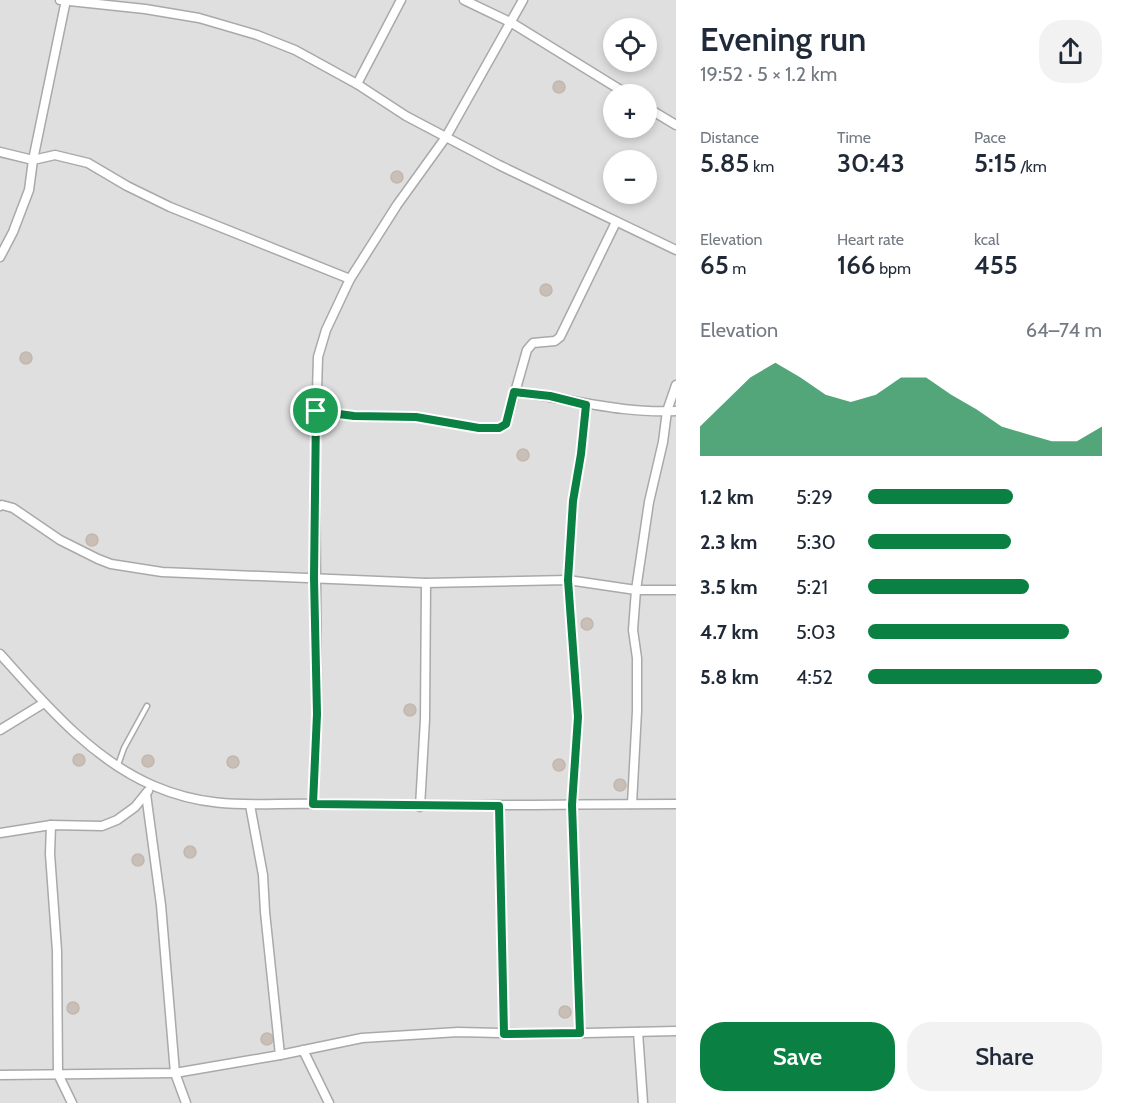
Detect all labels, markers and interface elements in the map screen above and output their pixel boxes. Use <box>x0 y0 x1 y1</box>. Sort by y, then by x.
map controls <box>603 18 657 204</box>
button: locate <box>603 18 657 72</box>
text: Evening run <box>700 19 866 59</box>
button: share <box>1039 20 1102 83</box>
text: 19:52 · 5 × 1.2 km <box>700 62 837 86</box>
button: + <box>603 84 657 138</box>
text: Distance <box>700 128 759 147</box>
text: Time <box>837 128 871 147</box>
text: Pace <box>974 128 1006 147</box>
text: 5.85 <box>700 147 749 179</box>
text: 30:43 <box>837 147 905 179</box>
text: 5:15 <box>974 147 1017 179</box>
button: − <box>603 150 657 204</box>
text: km <box>749 157 774 176</box>
text: /km <box>1017 157 1047 176</box>
text: Elevation <box>700 230 763 249</box>
text: Heart rate <box>837 230 904 249</box>
text: kcal <box>974 230 1000 249</box>
text: 65 <box>700 249 729 281</box>
text: 166 <box>837 249 876 281</box>
text: 455 <box>974 249 1018 281</box>
text: m <box>729 259 746 278</box>
text: bpm <box>876 259 911 278</box>
text: Elevation <box>700 318 778 342</box>
text: 64–74 m <box>1026 318 1102 342</box>
pin <box>290 385 341 436</box>
icon: arrive <box>299 394 332 427</box>
text: 1.2 km <box>700 485 754 509</box>
text: 5:29 <box>796 485 833 509</box>
text: 2.3 km <box>700 530 757 554</box>
text: 5:30 <box>796 530 836 554</box>
text: 3.5 km <box>700 575 758 599</box>
text: 5:21 <box>796 575 828 599</box>
text: 4.7 km <box>700 620 759 644</box>
text: 5:03 <box>796 620 836 644</box>
text: 5.8 km <box>700 665 759 689</box>
text: 4:52 <box>796 665 833 689</box>
button: Save <box>700 1022 895 1091</box>
button: Share <box>907 1022 1102 1091</box>

